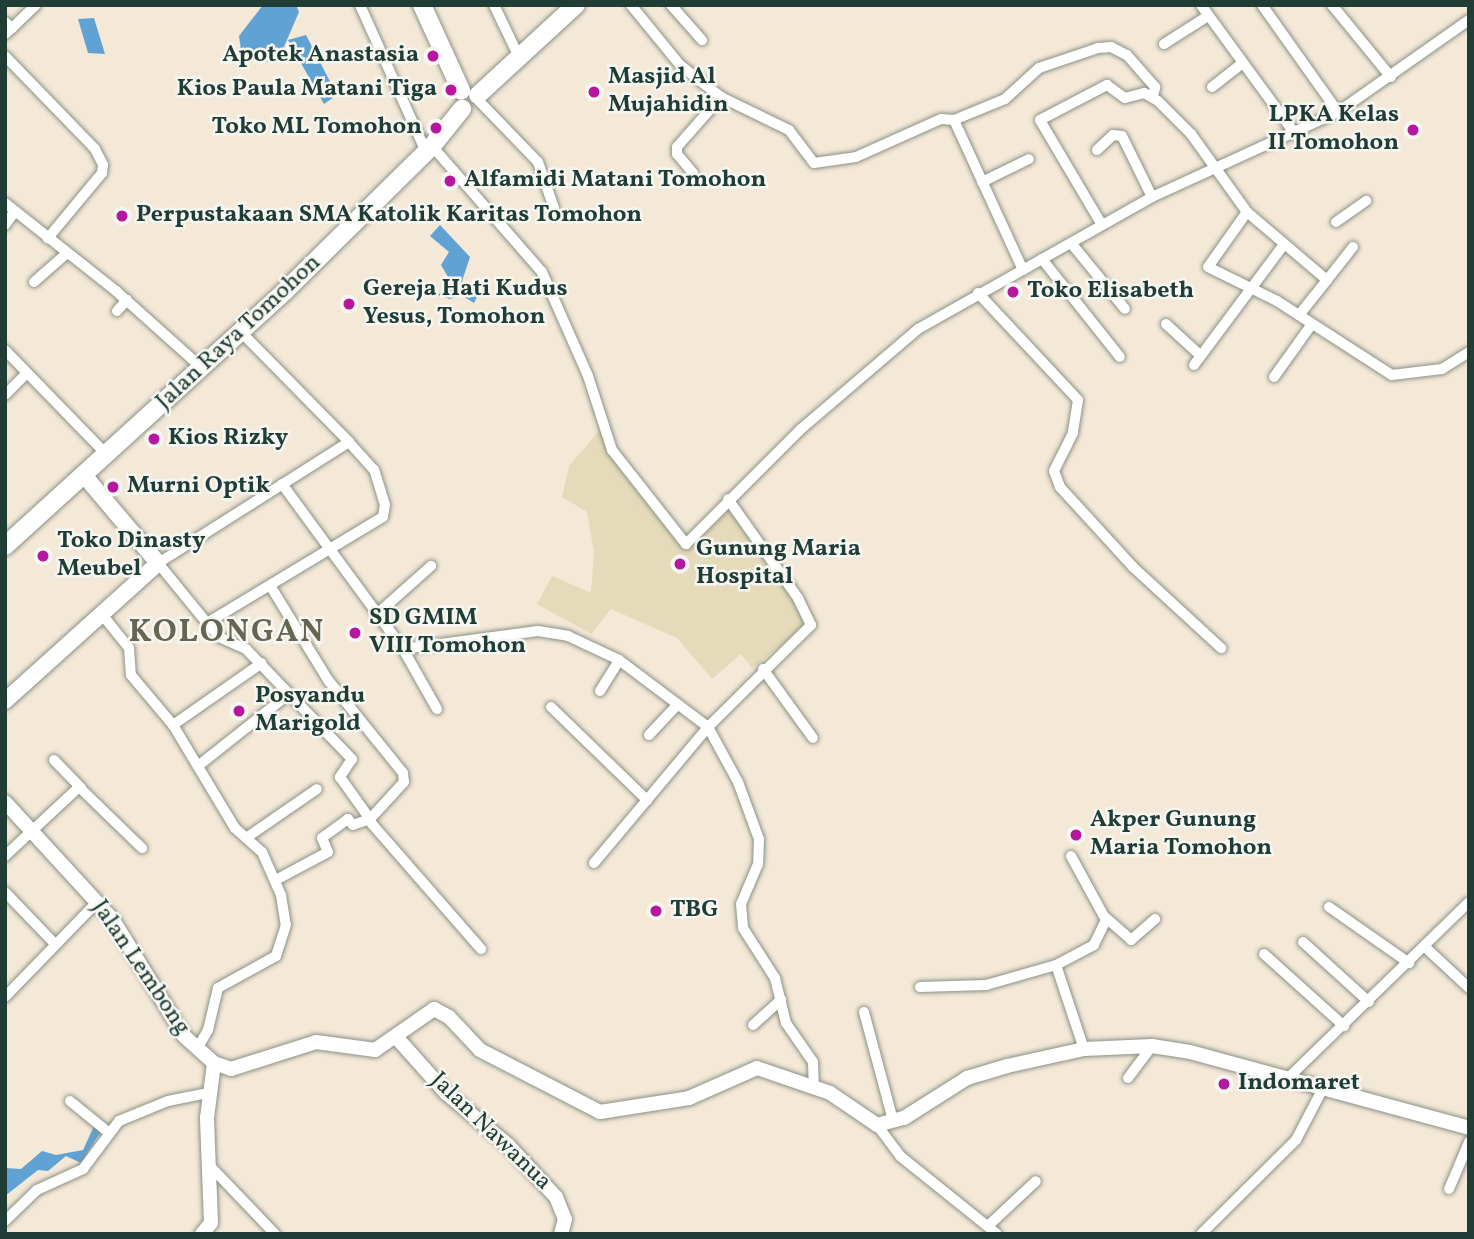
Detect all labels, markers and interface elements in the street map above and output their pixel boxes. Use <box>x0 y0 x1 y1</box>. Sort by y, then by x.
place label: Apotek Anastasia <box>222 42 419 70</box>
marker: Apotek Anastasia <box>425 48 441 64</box>
place label: Masjid Al Mujahidin <box>608 64 729 120</box>
place label: Kios Paula Matani Tiga <box>176 76 437 104</box>
marker: Kios Paula Matani Tiga <box>443 82 459 98</box>
marker: Masjid Al Mujahidin <box>586 84 602 100</box>
place label: LPKA Kelas II Tomohon <box>1267 102 1399 158</box>
place label: Toko ML Tomohon <box>211 114 422 142</box>
marker: Toko ML Tomohon <box>428 120 444 136</box>
marker: LPKA Kelas II Tomohon <box>1405 122 1421 138</box>
place label: Alfamidi Matani Tomohon <box>464 167 767 195</box>
marker: Alfamidi Matani Tomohon <box>442 173 458 189</box>
place label: Perpustakaan SMA Katolik Karitas Tomohon <box>136 202 643 230</box>
marker: Perpustakaan SMA Katolik Karitas Tomohon <box>114 208 130 224</box>
street label: Jalan Raya Tomohon <box>150 249 328 417</box>
place label: Gereja Hati Kudus Yesus, Tomohon <box>363 276 568 332</box>
place label: Toko Elisabeth <box>1027 278 1194 306</box>
marker: Toko Elisabeth <box>1005 284 1021 300</box>
marker: Gereja Hati Kudus Yesus, Tomohon <box>341 296 357 312</box>
place label: Kios Rizky <box>168 425 288 453</box>
marker: Kios Rizky <box>146 431 162 447</box>
place label: Murni Optik <box>127 473 270 501</box>
marker: Murni Optik <box>105 479 121 495</box>
place label: Toko Dinasty Meubel <box>57 528 205 584</box>
place label: Gunung Maria Hospital <box>696 536 861 592</box>
marker: Toko Dinasty Meubel <box>35 548 51 564</box>
marker: Gunung Maria Hospital <box>670 554 690 574</box>
place label: SD GMIM VIII Tomohon <box>369 605 526 661</box>
district label: KOLONGAN <box>130 614 324 652</box>
marker: SD GMIM VIII Tomohon <box>347 625 363 641</box>
place label: Posyandu Marigold <box>255 683 365 739</box>
marker: Posyandu Marigold <box>229 701 249 721</box>
place label: Akper Gunung Maria Tomohon <box>1090 807 1272 863</box>
marker: Akper Gunung Maria Tomohon <box>1068 827 1084 843</box>
street label: Jalan Lembong <box>84 895 196 1041</box>
place label: TBG <box>670 897 718 925</box>
marker: TBG <box>648 903 664 919</box>
street label: Jalan Nawanua <box>423 1067 557 1197</box>
place label: Indomaret <box>1238 1070 1360 1098</box>
marker: Indomaret <box>1216 1076 1232 1092</box>

